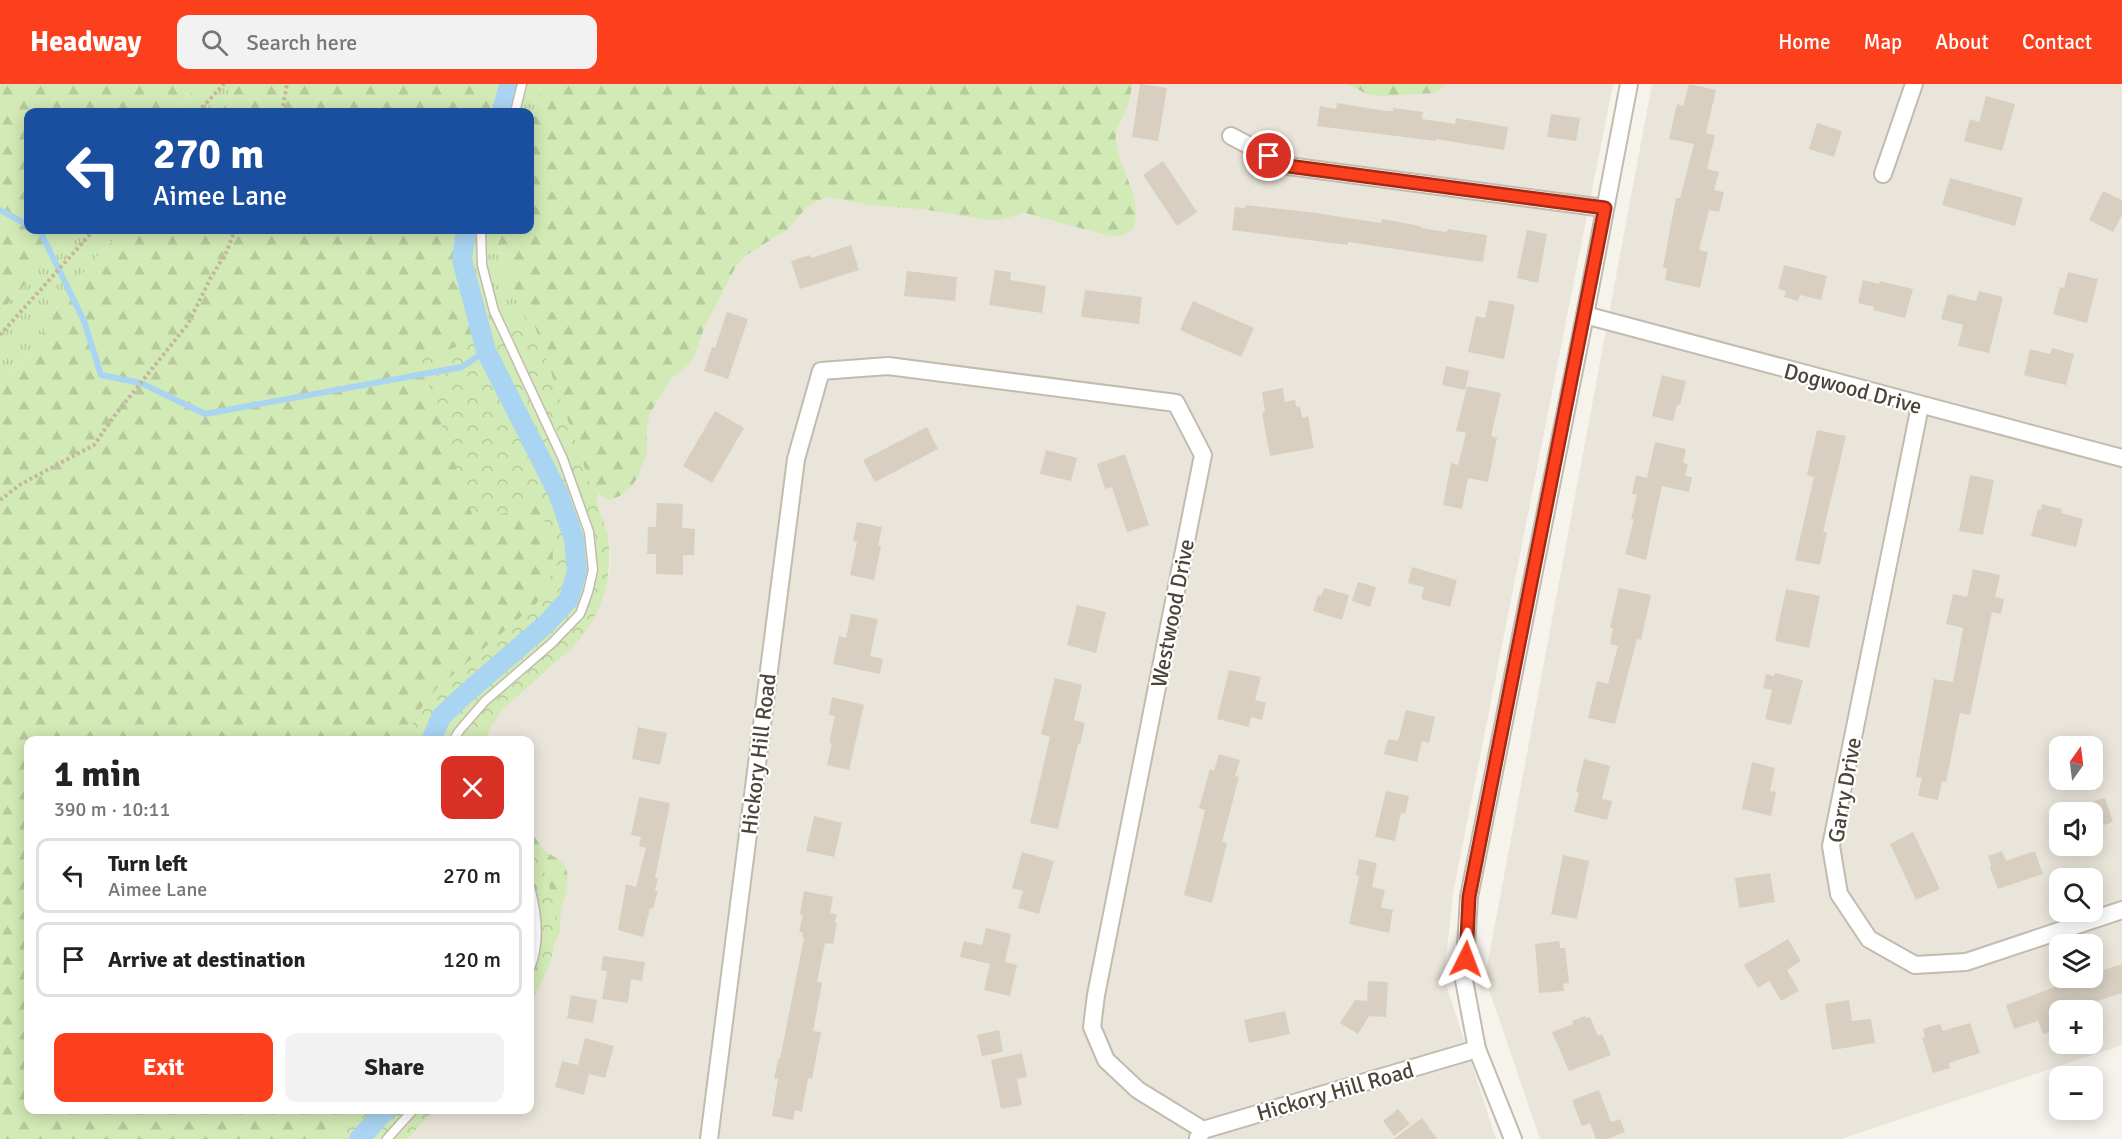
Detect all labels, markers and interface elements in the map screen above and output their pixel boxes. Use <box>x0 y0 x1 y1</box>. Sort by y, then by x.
search box <box>177 15 597 69</box>
text: Headway <box>30 25 141 59</box>
icon: search <box>198 26 231 59</box>
text: Search here <box>246 29 357 56</box>
text: Home <box>1778 29 1831 55</box>
text: Map <box>1864 29 1902 55</box>
text: About <box>1935 29 1989 55</box>
text: Contact <box>2022 29 2092 55</box>
text: 270 m <box>153 129 264 180</box>
pin <box>1243 130 1294 181</box>
icon: left <box>54 132 132 210</box>
icon: arrive <box>1252 139 1285 172</box>
text: Aimee Lane <box>153 180 287 213</box>
street label: Dogwood Drive <box>1781 357 1925 420</box>
street label: Westwood Drive <box>1145 537 1200 690</box>
street label: Hickory Hill Road <box>735 672 782 836</box>
street label: Garry Drive <box>1822 735 1867 845</box>
north arrow <box>2049 736 2103 790</box>
map controls <box>2049 736 2103 1120</box>
text: 1 min <box>54 752 141 797</box>
button: close <box>441 756 504 819</box>
text: 390 m · 10:11 <box>54 797 170 822</box>
button: sound <box>2049 802 2103 856</box>
text: Turn left <box>108 850 188 877</box>
icon: left <box>57 859 90 892</box>
text: 270 m <box>443 862 501 889</box>
button: search <box>2049 868 2103 922</box>
text: Aimee Lane <box>108 877 207 902</box>
position arrow <box>1434 927 1498 991</box>
button: layers <box>2049 934 2103 988</box>
icon: arrive <box>57 943 90 976</box>
text: Arrive at destination <box>108 946 305 973</box>
text: 120 m <box>443 946 501 973</box>
button: + <box>2049 1000 2103 1054</box>
button: Exit <box>54 1033 273 1102</box>
button: Share <box>285 1033 504 1102</box>
street label: Hickory Hill Road <box>1253 1056 1417 1127</box>
button: − <box>2049 1066 2103 1120</box>

